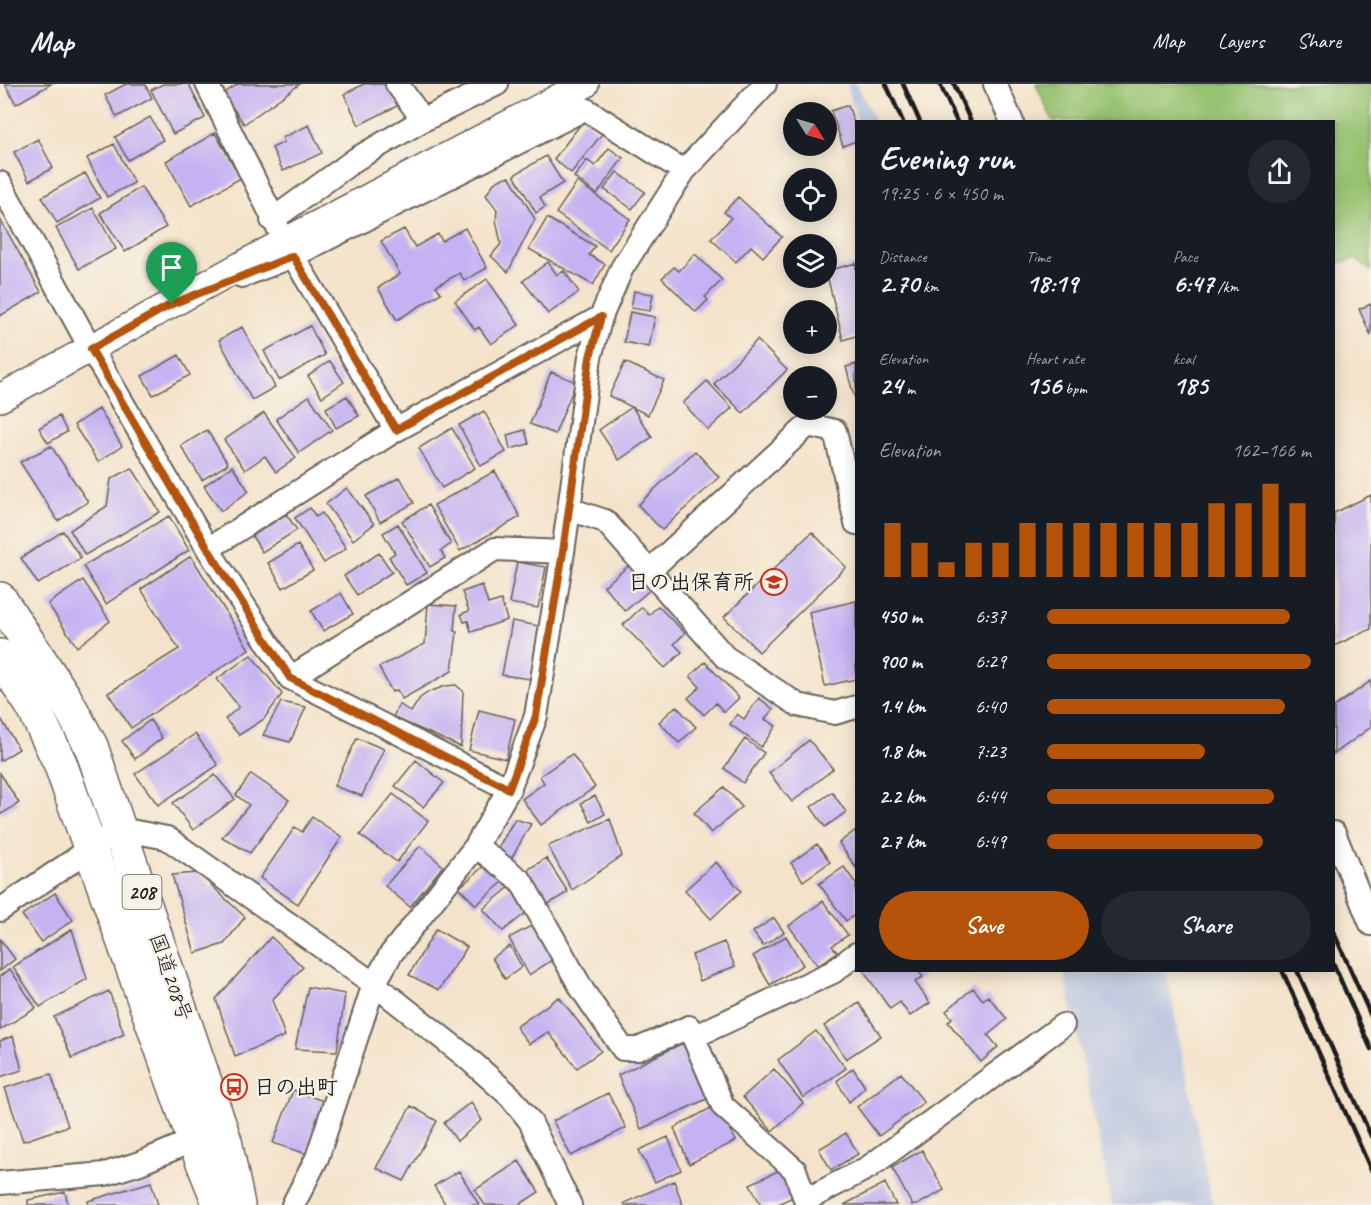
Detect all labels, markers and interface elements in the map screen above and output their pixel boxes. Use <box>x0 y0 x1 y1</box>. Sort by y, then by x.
text: Map <box>30 24 73 59</box>
text: Map <box>1152 28 1185 54</box>
text: Layers <box>1218 28 1264 54</box>
text: Share <box>1297 28 1341 54</box>
north arrow <box>783 102 837 156</box>
map controls <box>783 102 837 420</box>
text: Evening run <box>879 137 1014 179</box>
button: share <box>1248 140 1311 203</box>
button: locate <box>783 168 837 222</box>
text: 19:25 · 6 × 450 m <box>879 181 1003 206</box>
button: layers <box>783 234 837 288</box>
pin <box>146 242 197 304</box>
text: Distance <box>879 247 927 267</box>
text: Time <box>1026 247 1050 267</box>
text: Pace <box>1173 247 1198 267</box>
icon: arrive <box>155 251 188 284</box>
text: 2.70 <box>879 267 919 300</box>
text: 18:19 <box>1026 267 1078 300</box>
text: 6:47 <box>1173 267 1214 300</box>
text: km <box>919 277 939 297</box>
text: /km <box>1214 277 1239 297</box>
button: + <box>783 300 837 354</box>
text: Elevation <box>879 349 928 369</box>
text: Heart rate <box>1026 349 1084 369</box>
text: kcal <box>1173 349 1194 369</box>
button: − <box>783 366 837 420</box>
text: 24 <box>879 369 902 402</box>
text: 156 <box>1026 369 1061 402</box>
text: 185 <box>1173 369 1208 402</box>
text: m <box>902 379 915 399</box>
text: bpm <box>1061 379 1087 399</box>
text: Elevation <box>879 438 941 463</box>
text: 162–166 m <box>1232 438 1311 463</box>
school or university icon: 日の出保育所 <box>759 567 789 597</box>
place label: 日の出保育所 <box>628 569 754 595</box>
text: 450 m <box>879 604 922 629</box>
text: 6:37 <box>975 604 1006 629</box>
text: 900 m <box>879 649 922 674</box>
text: 6:29 <box>975 649 1006 674</box>
text: 1.4 km <box>879 694 926 719</box>
text: 6:40 <box>975 694 1006 719</box>
text: 1.8 km <box>879 739 926 764</box>
text: 7:23 <box>975 739 1006 764</box>
text: 2.2 km <box>879 784 926 809</box>
text: 6:44 <box>975 784 1006 809</box>
text: 2.7 km <box>879 829 925 854</box>
text: 6:49 <box>975 829 1006 854</box>
road number: 208 <box>122 875 162 909</box>
button: Save <box>879 891 1089 960</box>
button: Share <box>1101 891 1311 960</box>
street label: 国道208号 <box>144 930 198 1024</box>
bus stop icon: 日の出町 <box>219 1072 249 1102</box>
place label: 日の出町 <box>254 1074 338 1100</box>

